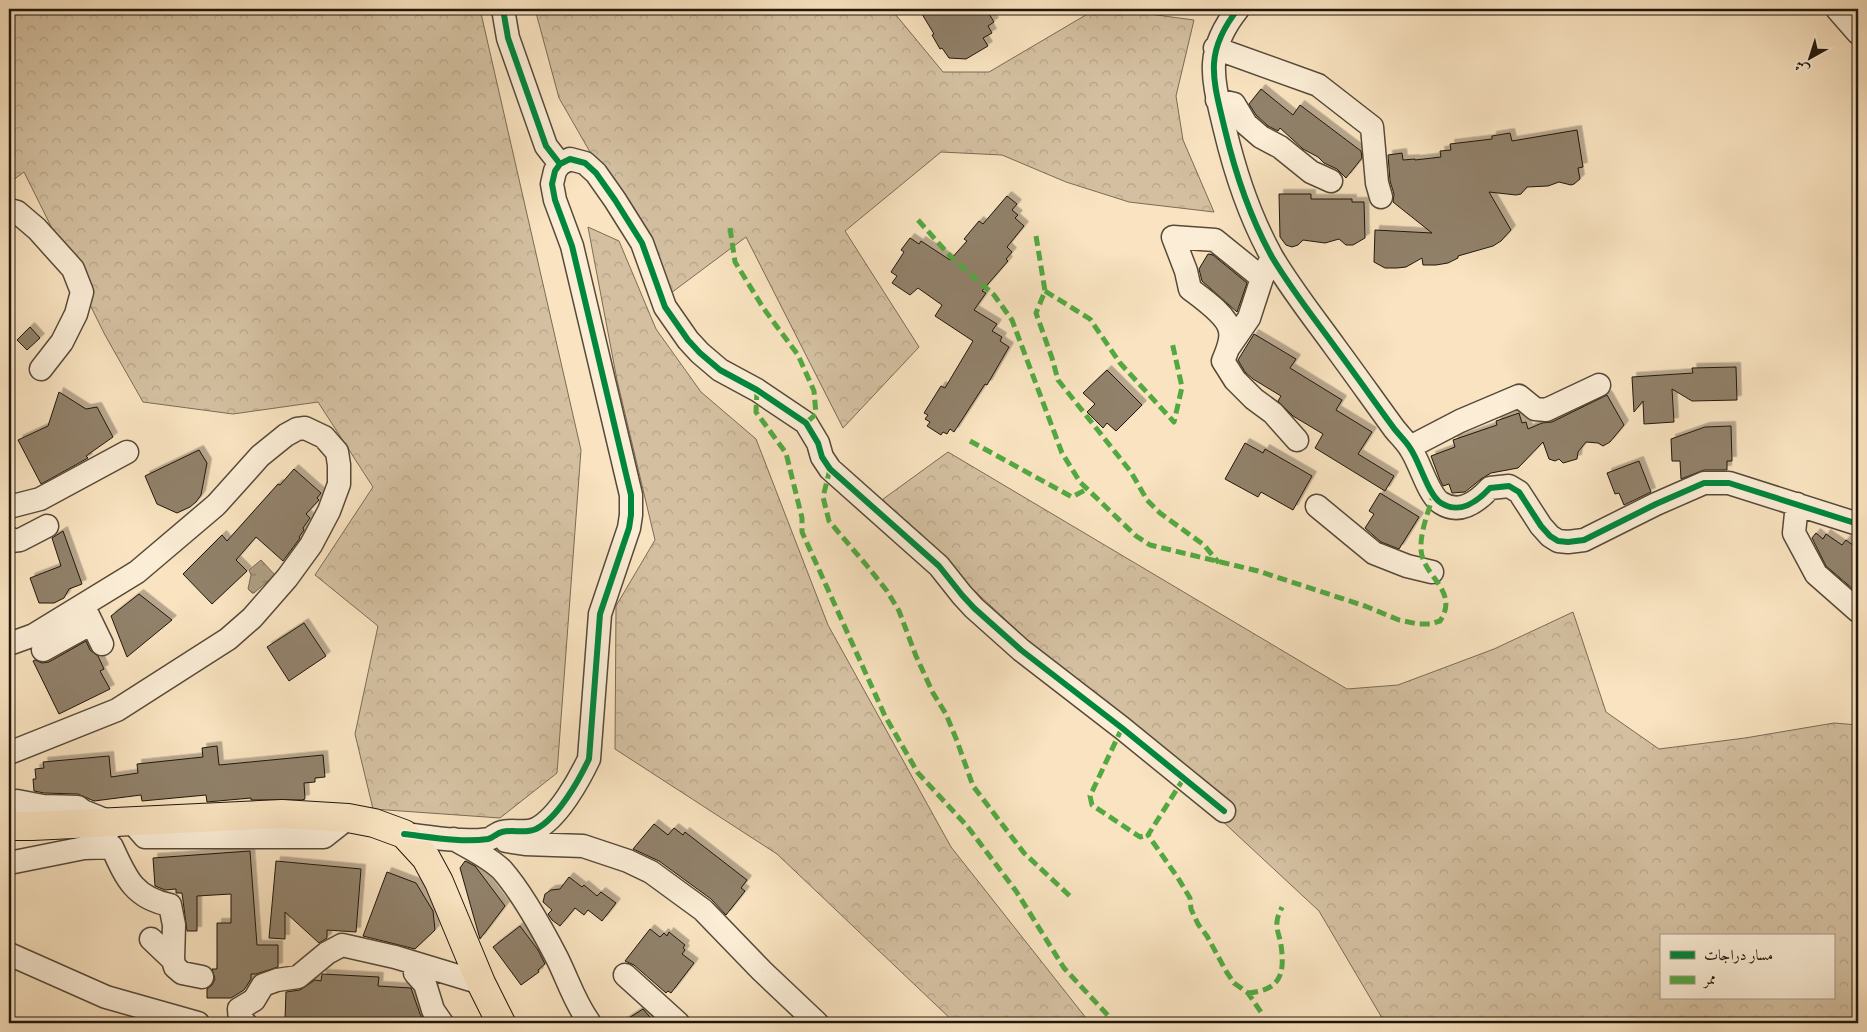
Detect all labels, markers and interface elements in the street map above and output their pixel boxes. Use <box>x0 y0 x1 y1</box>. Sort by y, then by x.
north arrow <box>1784 32 1834 82</box>
text: ش <box>1791 55 1814 79</box>
legend <box>1660 934 1834 1000</box>
text: مسار دراجات <box>1704 946 1773 967</box>
text: ممر <box>1702 970 1716 991</box>

